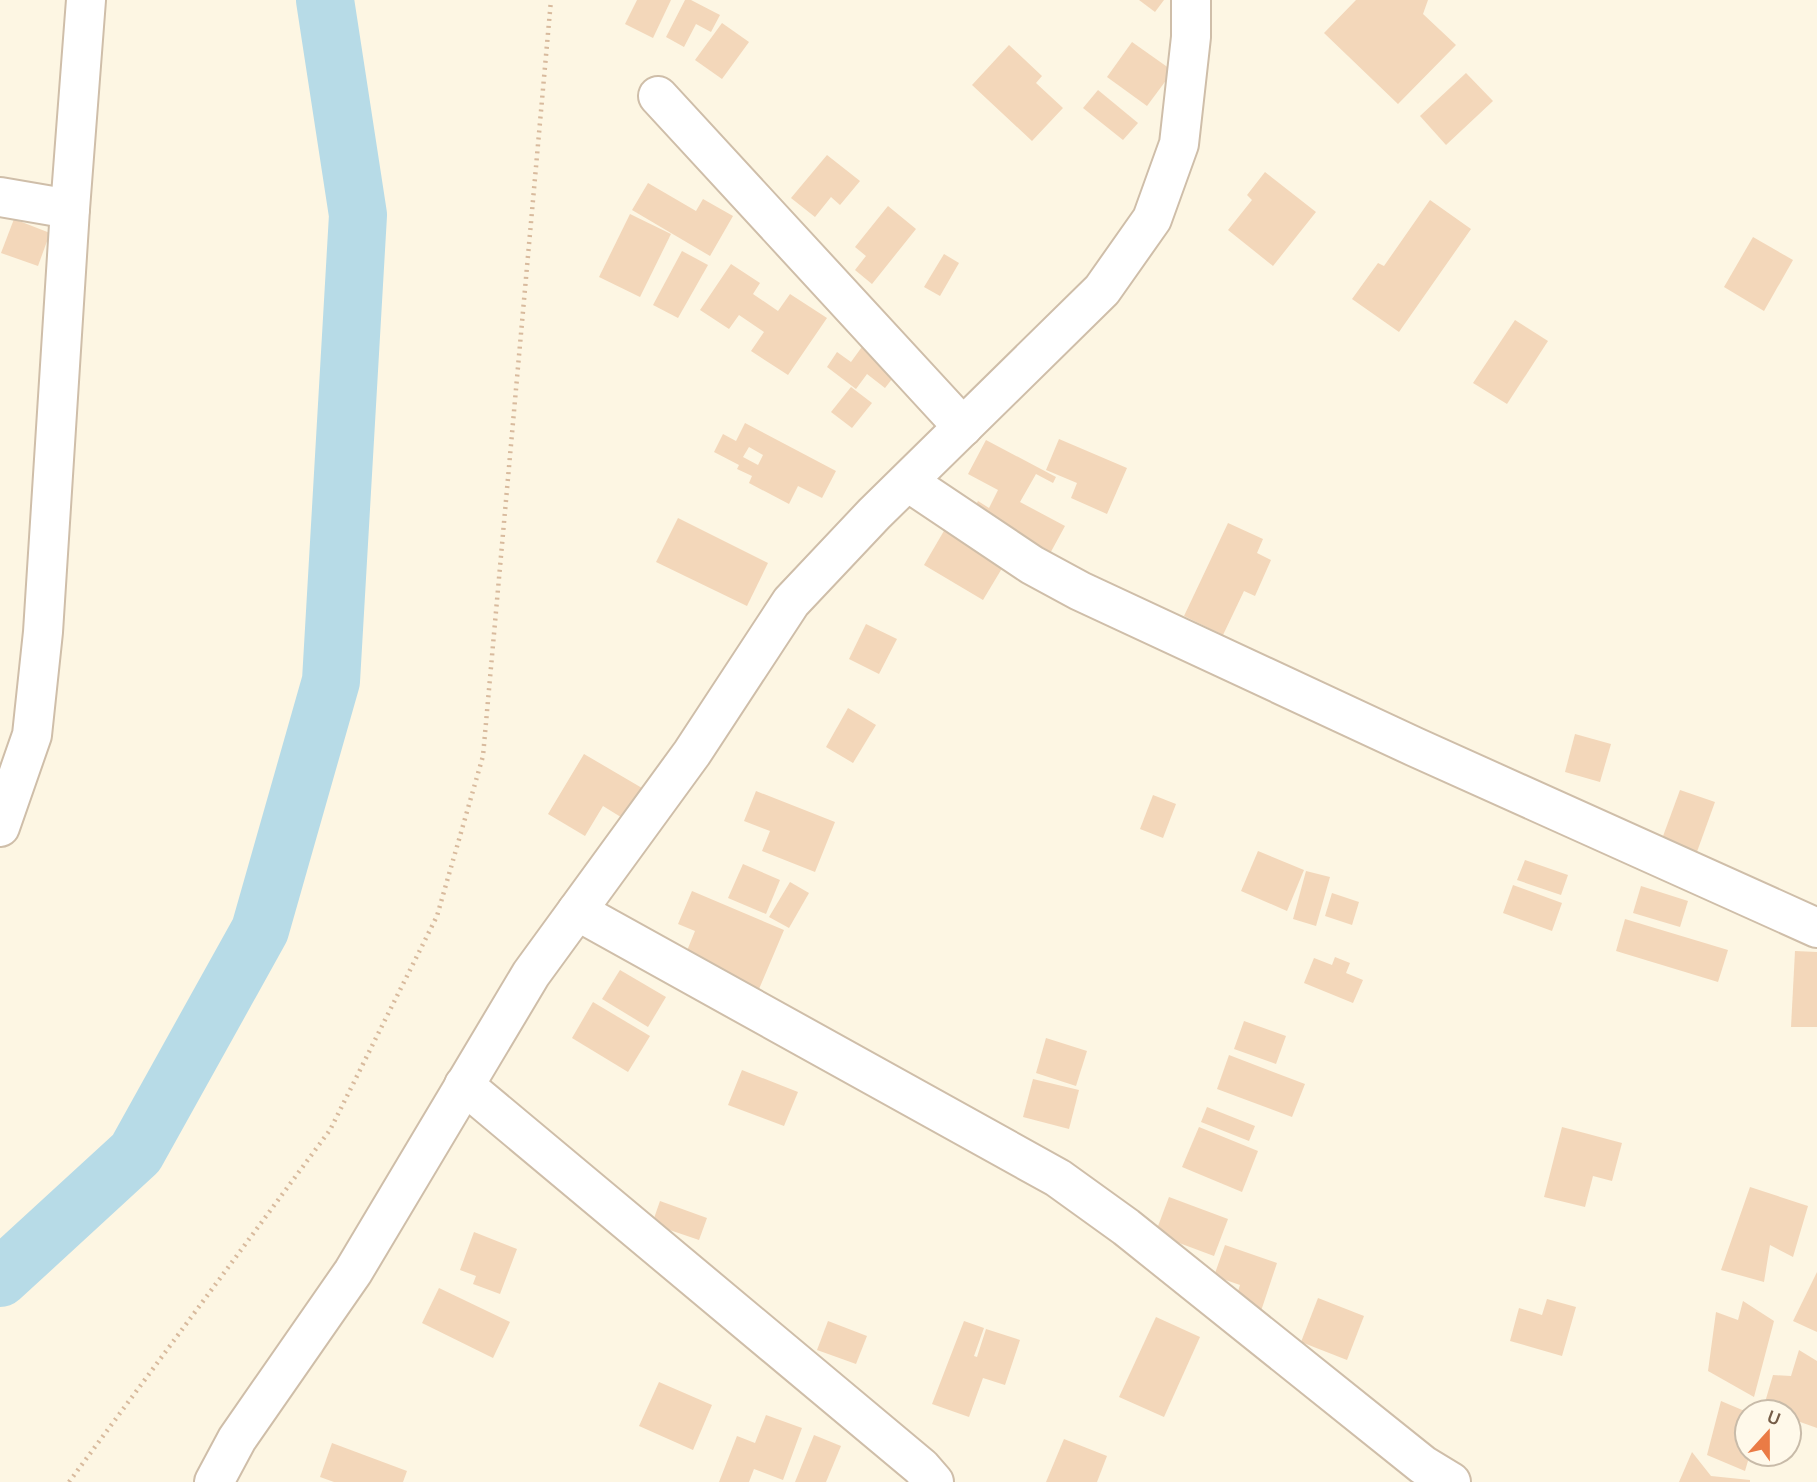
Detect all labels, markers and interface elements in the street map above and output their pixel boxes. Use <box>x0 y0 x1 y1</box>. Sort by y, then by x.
north arrow <box>1733 1398 1803 1468</box>
text: U <box>1764 1405 1784 1431</box>

